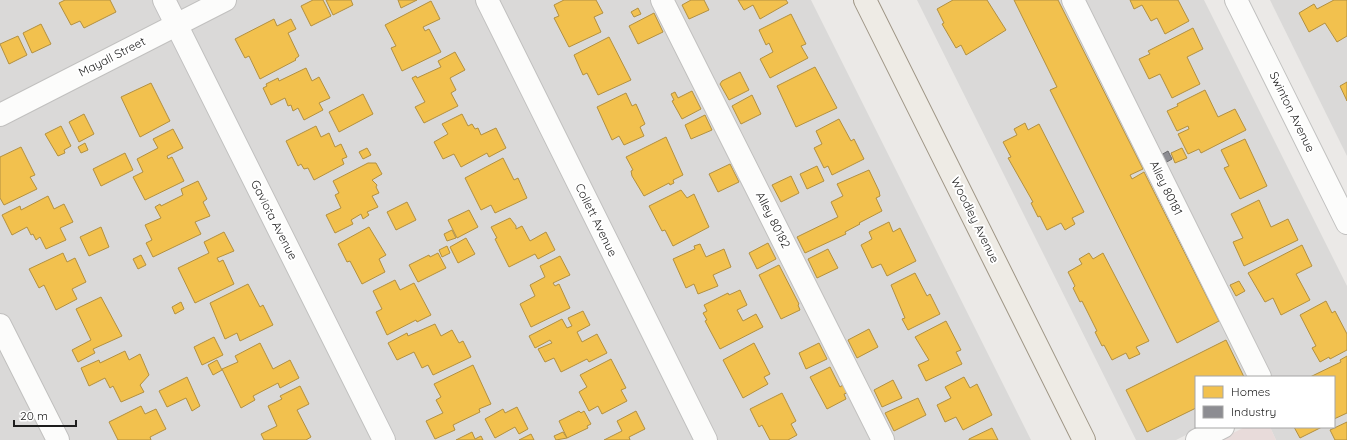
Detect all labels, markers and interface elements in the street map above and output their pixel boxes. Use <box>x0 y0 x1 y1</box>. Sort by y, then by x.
street label: Mayall Street <box>76 33 148 80</box>
street label: Swinton Avenue <box>1266 69 1319 155</box>
street label: Alley 80181 <box>1147 158 1186 218</box>
street label: Woodley Avenue <box>948 174 1003 265</box>
street label: Gaviota Avenue <box>248 177 301 262</box>
street label: Collett Avenue <box>572 181 621 259</box>
street label: Alley 80182 <box>753 189 794 251</box>
legend <box>1195 376 1335 428</box>
text: Homes <box>1231 384 1271 399</box>
scale bar <box>14 402 76 428</box>
text: Industry <box>1231 404 1276 419</box>
text: 20 m <box>20 408 48 423</box>

